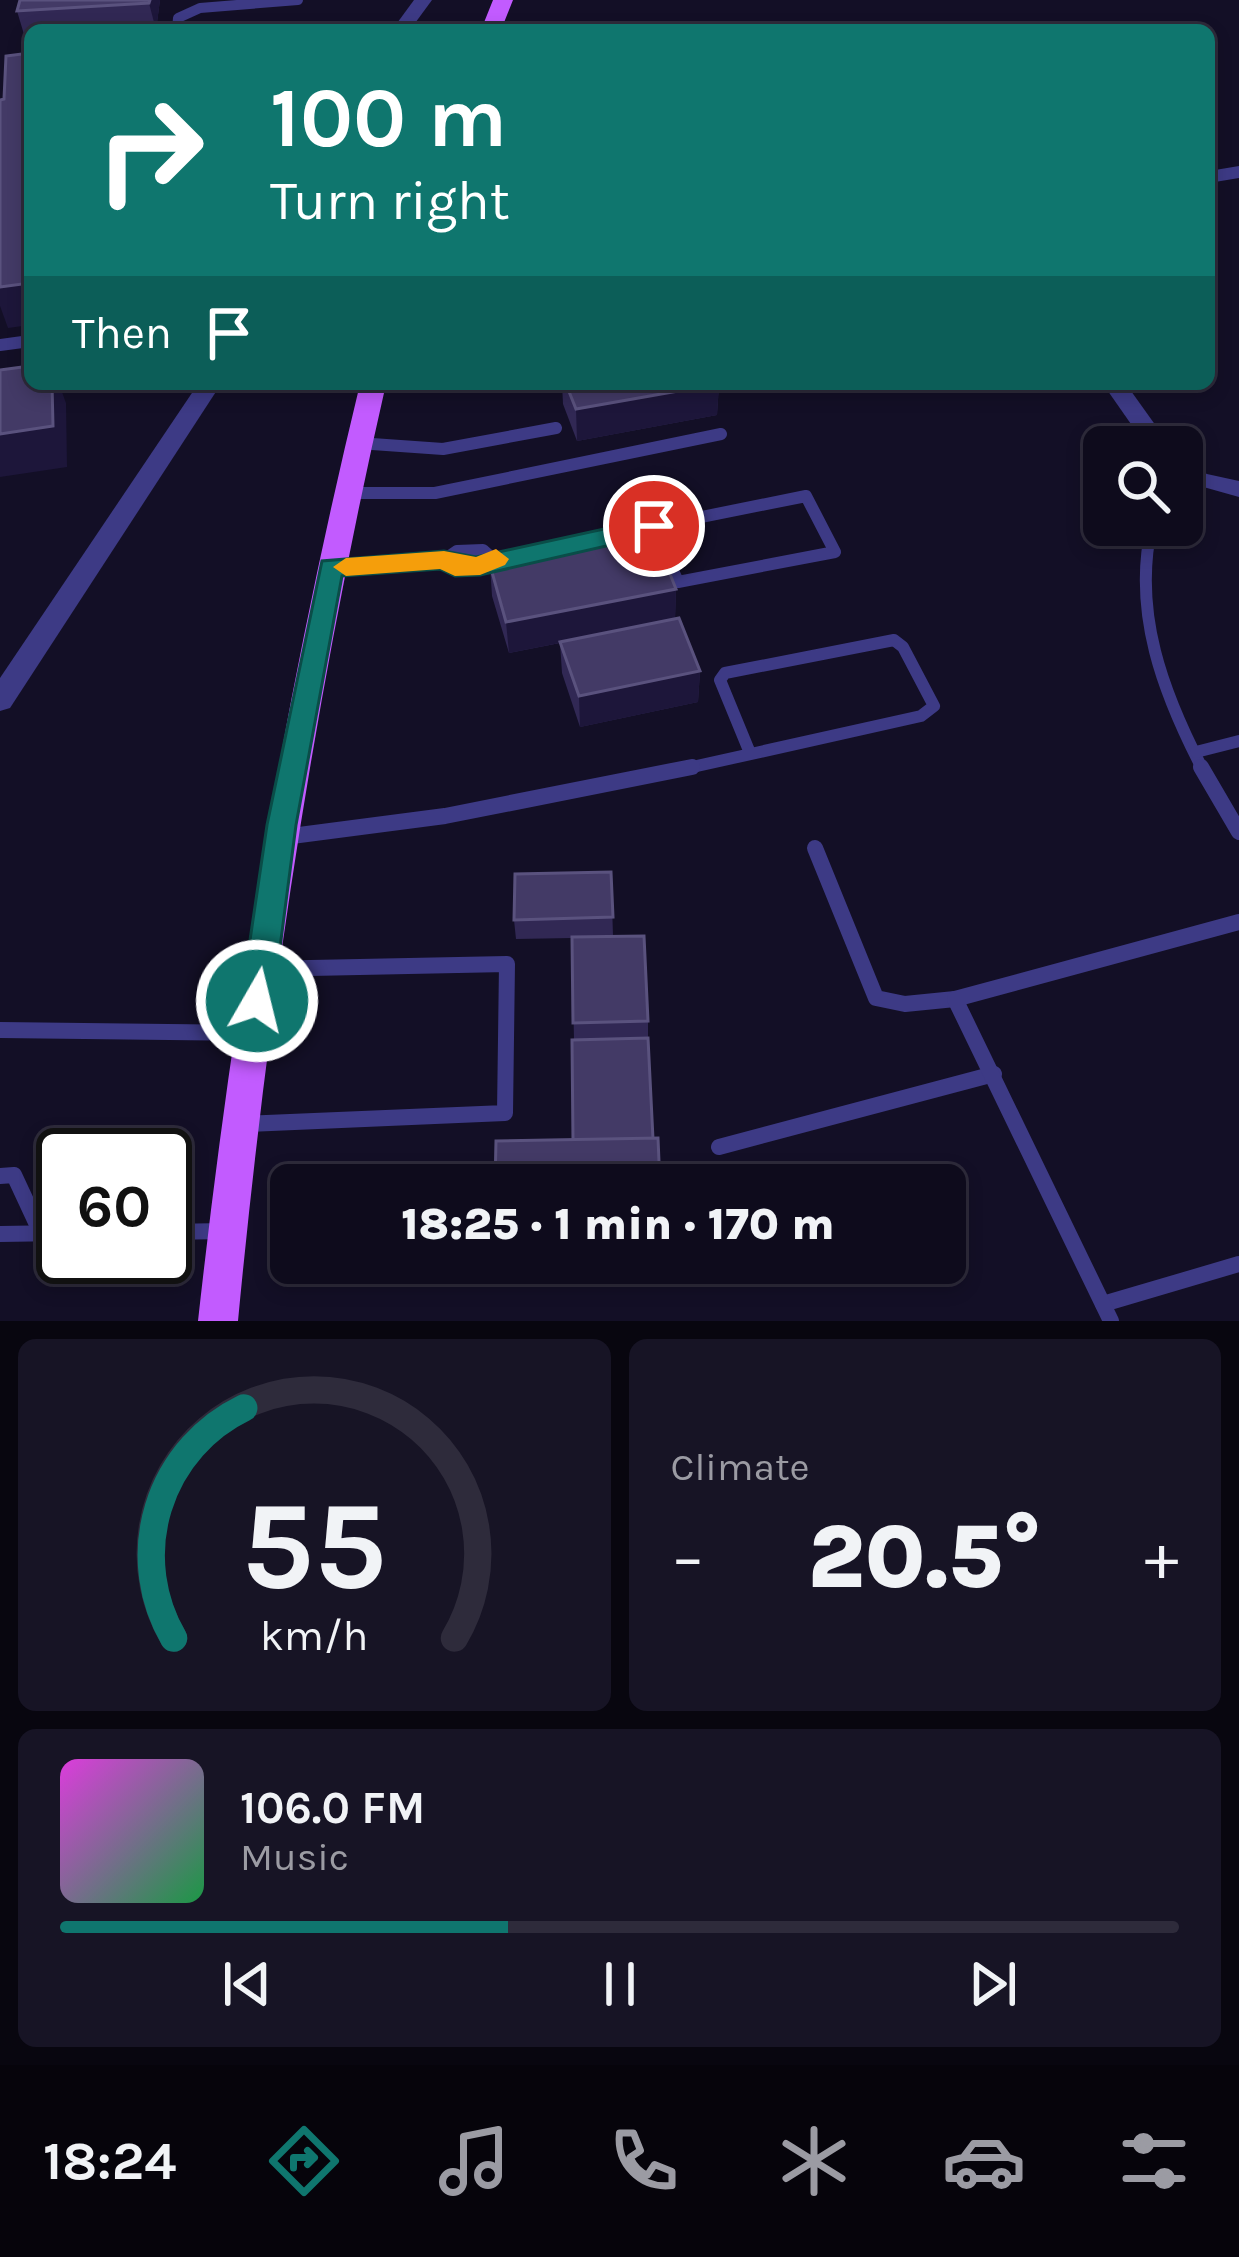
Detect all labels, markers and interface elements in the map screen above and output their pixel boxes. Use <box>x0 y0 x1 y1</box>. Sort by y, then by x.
text: 100 m <box>270 69 507 167</box>
icon: right <box>72 72 228 228</box>
text: Turn right <box>270 169 510 233</box>
icon: arrive <box>196 300 262 366</box>
text: Then <box>72 307 172 359</box>
map controls <box>1083 426 1203 546</box>
button: search <box>1083 426 1203 546</box>
pin <box>603 475 705 577</box>
icon: arrive <box>621 493 687 559</box>
position arrow <box>194 938 320 1064</box>
speed limit sign: 60 <box>36 1128 192 1284</box>
text: 18:25 · 1 min · 170 m <box>401 1198 835 1250</box>
text: Climate <box>671 1444 810 1490</box>
text: 55 <box>242 1473 387 1618</box>
text: 20.5° <box>808 1504 1042 1610</box>
text: − <box>671 1518 705 1596</box>
text: + <box>1144 1518 1179 1596</box>
text: km/h <box>260 1611 369 1661</box>
text: 106.0 FM <box>240 1782 425 1834</box>
text: Music <box>240 1834 349 1880</box>
icon: previous <box>214 1951 280 2017</box>
icon: pause <box>587 1951 653 2017</box>
icon: next <box>960 1951 1026 2017</box>
icon: directions <box>262 2119 346 2203</box>
icon: music <box>432 2119 516 2203</box>
icon: phone <box>602 2119 686 2203</box>
icon: climate <box>772 2119 856 2203</box>
icon: car <box>942 2119 1026 2203</box>
icon: filters <box>1112 2119 1196 2203</box>
text: 18:24 <box>43 2129 176 2193</box>

